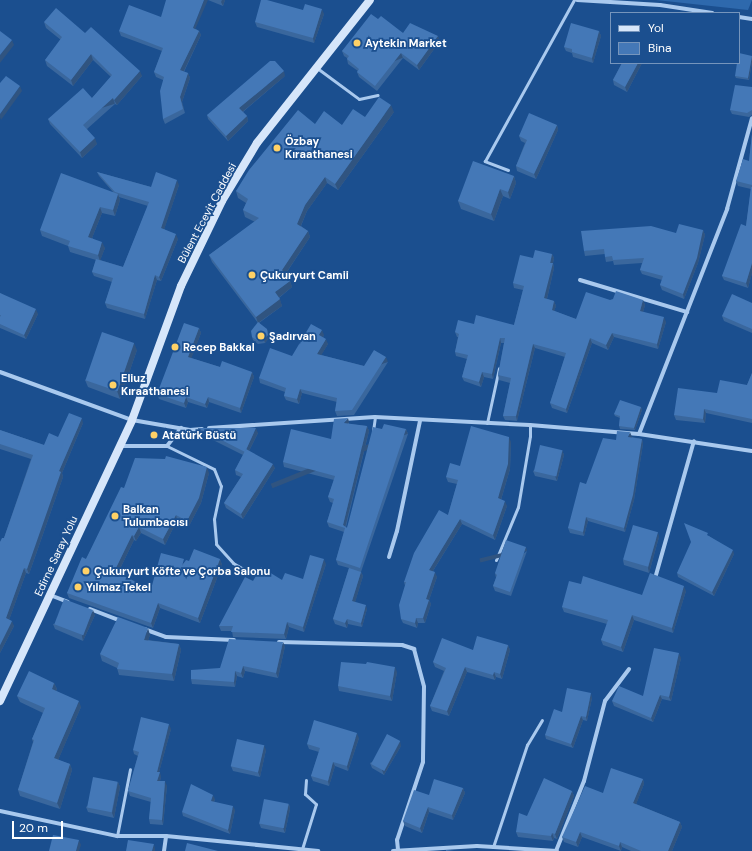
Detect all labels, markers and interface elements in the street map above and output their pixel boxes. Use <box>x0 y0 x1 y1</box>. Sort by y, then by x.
legend <box>610 12 740 64</box>
text: Yol <box>648 20 664 36</box>
place label: Aytekin Market <box>365 36 447 50</box>
marker: Aytekin Market <box>352 38 362 48</box>
text: Bina <box>648 40 672 56</box>
place label: Özbay Kıraathanesi <box>285 135 353 161</box>
marker: Özbay Kıraathanesi <box>272 143 282 153</box>
street label: Bülent Ecevit Caddesi <box>175 161 239 265</box>
place label: Çukuryurt Camii <box>260 268 349 282</box>
marker: Çukuryurt Camii <box>247 270 257 280</box>
place label: Şadırvan <box>269 329 316 343</box>
marker: Şadırvan <box>256 331 266 341</box>
place label: Recep Bakkal <box>183 340 255 354</box>
marker: Recep Bakkal <box>170 342 180 352</box>
place label: Eliuz Kıraathanesi <box>121 372 189 398</box>
marker: Eliuz Kıraathanesi <box>108 380 118 390</box>
place label: Atatürk Büstü <box>162 428 236 442</box>
marker: Atatürk Büstü <box>149 430 159 440</box>
place label: Balkan Tulumbacısı <box>123 503 188 529</box>
marker: Balkan Tulumbacısı <box>110 511 120 521</box>
street label: Edirne Saray Yolu <box>32 514 80 598</box>
place label: Çukuryurt Köfte ve Çorba Salonu <box>94 564 270 578</box>
marker: Çukuryurt Köfte ve Çorba Salonu <box>81 566 91 576</box>
place label: Yılmaz Tekel <box>86 580 151 594</box>
marker: Yılmaz Tekel <box>73 582 83 592</box>
scale bar <box>14 813 65 839</box>
text: 20 m <box>19 820 48 836</box>

